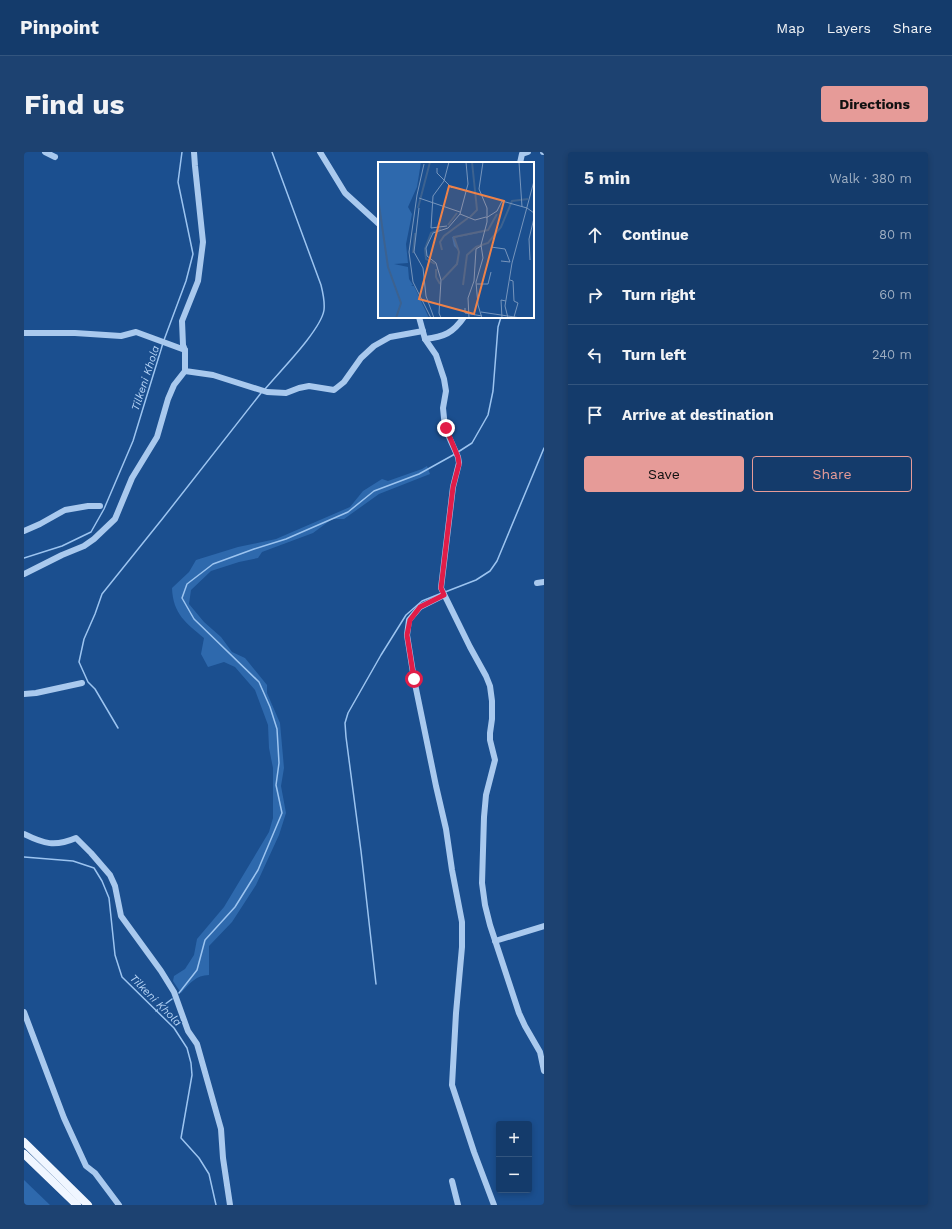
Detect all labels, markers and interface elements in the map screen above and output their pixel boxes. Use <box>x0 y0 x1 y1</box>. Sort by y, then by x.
text: Pinpoint <box>20 16 99 39</box>
text: Map <box>776 20 805 36</box>
text: Layers <box>827 20 871 36</box>
text: Share <box>893 20 932 36</box>
button: Directions <box>821 86 928 122</box>
text: Find us <box>24 88 124 121</box>
inset map <box>378 162 534 318</box>
text: 5 min <box>584 168 630 188</box>
text: Walk · 380 m <box>829 171 912 186</box>
icon: ahead <box>584 224 606 246</box>
text: Continue <box>622 226 689 244</box>
text: 80 m <box>879 227 912 242</box>
icon: right <box>584 284 606 306</box>
text: Turn right <box>622 286 695 304</box>
text: 60 m <box>879 287 912 302</box>
water label: Tilkeni Khola <box>129 344 162 412</box>
icon: left <box>584 344 606 366</box>
text: Turn left <box>622 346 686 364</box>
text: 240 m <box>872 347 912 362</box>
icon: arrive <box>584 404 606 426</box>
text: Arrive at destination <box>622 406 774 424</box>
route end <box>437 419 455 437</box>
button: Save <box>584 456 744 492</box>
button: Share <box>752 456 912 492</box>
route start <box>405 670 423 688</box>
water label: Tilkeni Khola <box>127 972 184 1029</box>
map controls <box>496 1121 532 1193</box>
button: + <box>496 1121 532 1157</box>
button: − <box>496 1157 532 1193</box>

